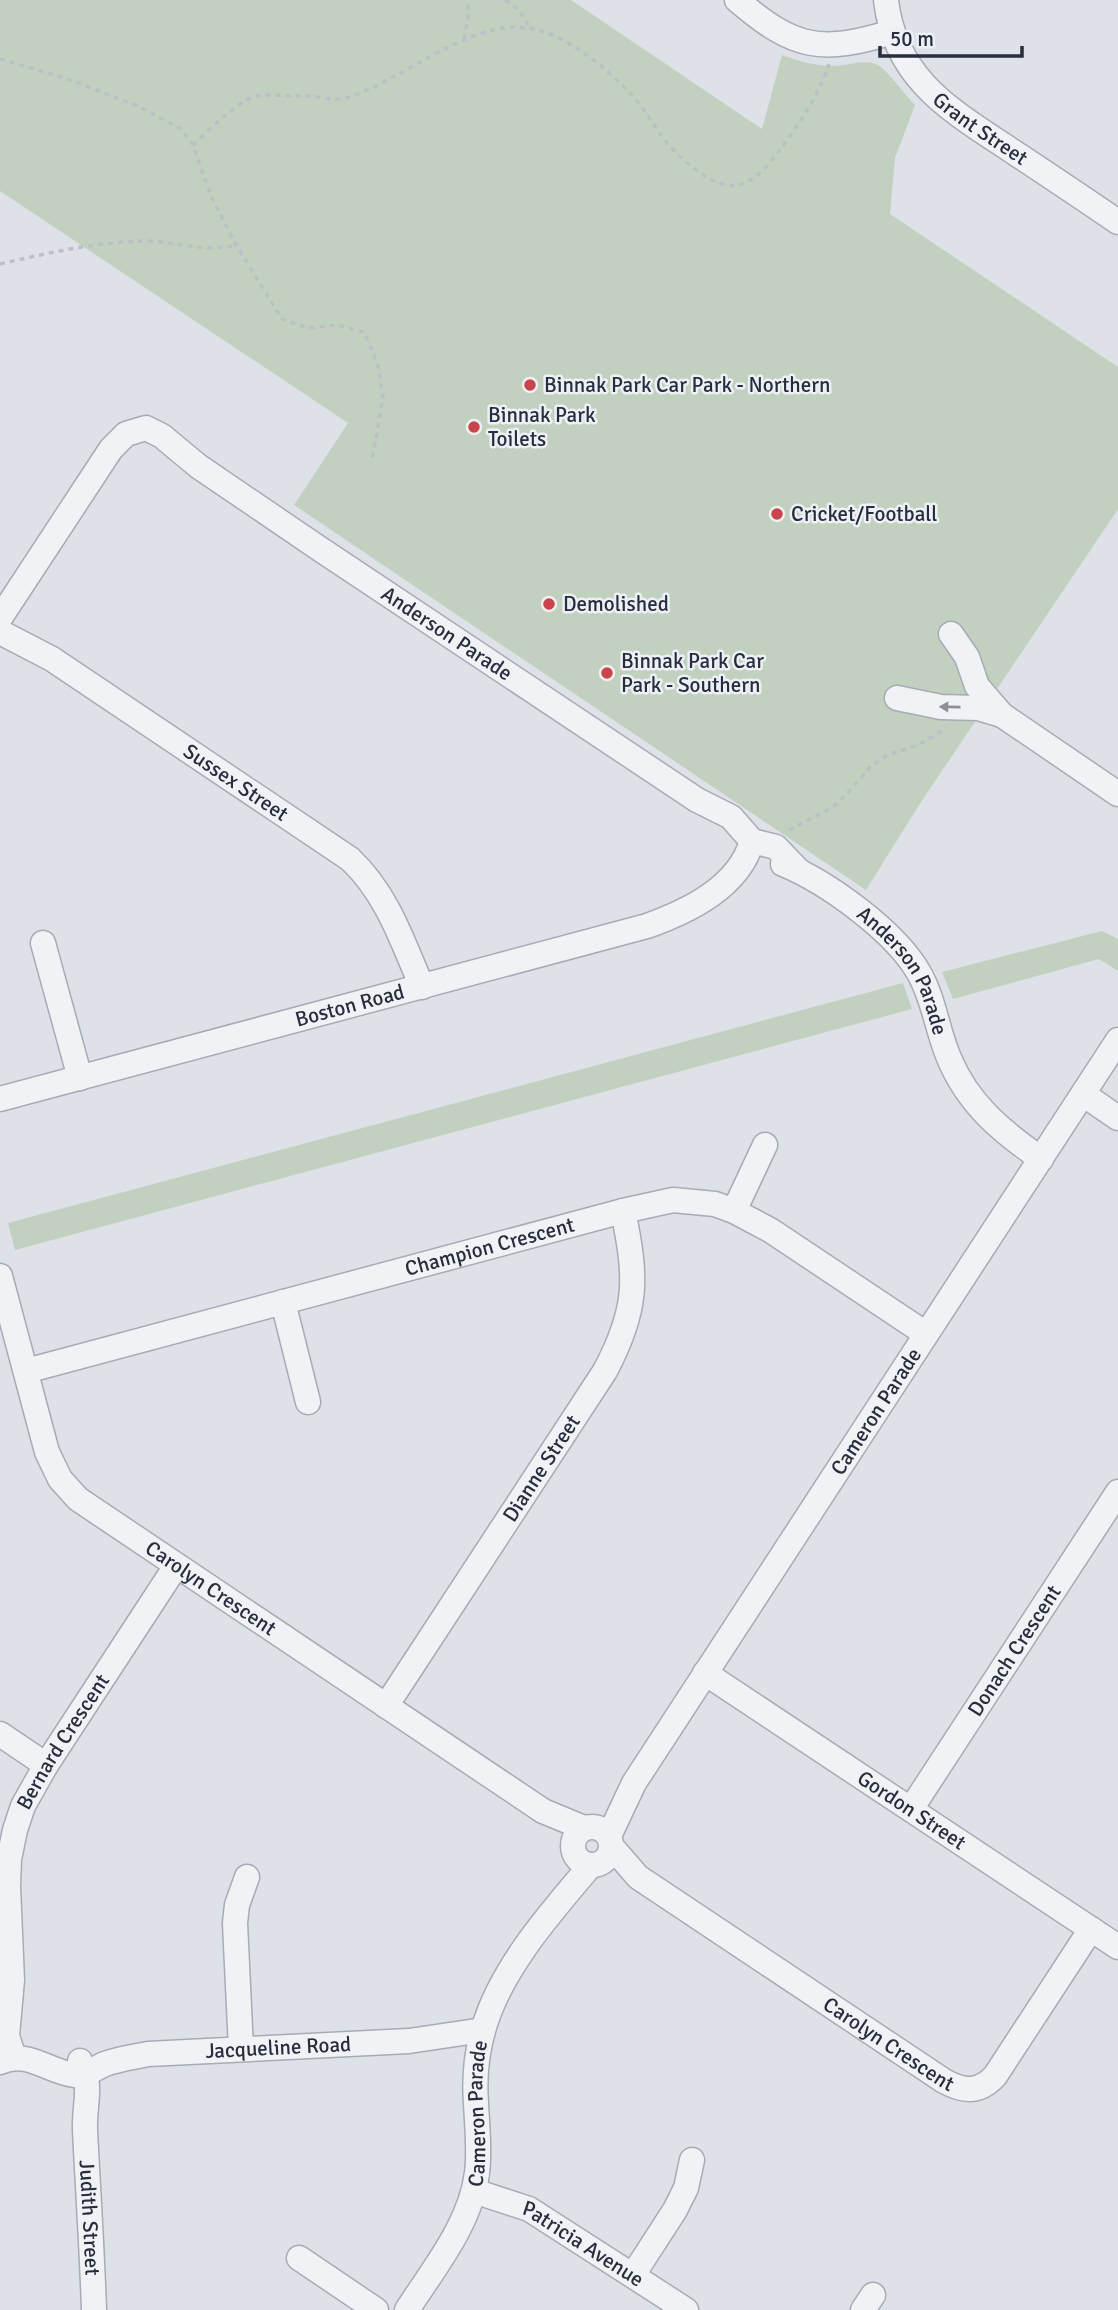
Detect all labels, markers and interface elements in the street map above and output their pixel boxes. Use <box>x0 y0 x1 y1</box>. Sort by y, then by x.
scale bar <box>880 14 1022 58</box>
text: 50 m <box>890 26 934 52</box>
street label: Grant Street <box>927 86 1033 171</box>
place label: Binnak Park Car Park - Northern <box>544 372 830 398</box>
marker: Binnak Park Car Park - Northern <box>522 377 538 393</box>
place label: Binnak Park Toilets <box>488 402 596 452</box>
marker: Binnak Park Toilets <box>466 419 482 435</box>
place label: Cricket/Football <box>791 501 937 527</box>
marker: Cricket/Football <box>769 506 785 522</box>
street label: Anderson Parade <box>376 581 517 686</box>
place label: Demolished <box>563 591 669 617</box>
marker: Demolished <box>541 596 557 612</box>
place label: Binnak Park Car Park - Southern <box>621 648 764 698</box>
marker: Binnak Park Car Park - Southern <box>599 665 615 681</box>
one-way arrow <box>939 701 961 713</box>
street label: Sussex Street <box>178 738 293 827</box>
street label: Anderson Parade <box>852 900 953 1038</box>
street label: Boston Road <box>292 978 407 1033</box>
street label: Champion Crescent <box>402 1212 577 1282</box>
street label: Cameron Parade <box>825 1343 927 1480</box>
street label: Dianne Street <box>497 1410 586 1527</box>
street label: Carolyn Crescent <box>140 1535 281 1641</box>
street label: Donach Crescent <box>962 1580 1067 1721</box>
street label: Bernard Crescent <box>11 1669 115 1814</box>
street label: Gordon Street <box>852 1765 971 1855</box>
street label: Carolyn Crescent <box>818 1991 958 2097</box>
street label: Jacqueline Road <box>205 2031 352 2064</box>
street label: Cameron Parade <box>462 2038 493 2189</box>
street label: Judith Street <box>74 2159 106 2276</box>
street label: Patricia Avenue <box>519 2195 649 2292</box>

